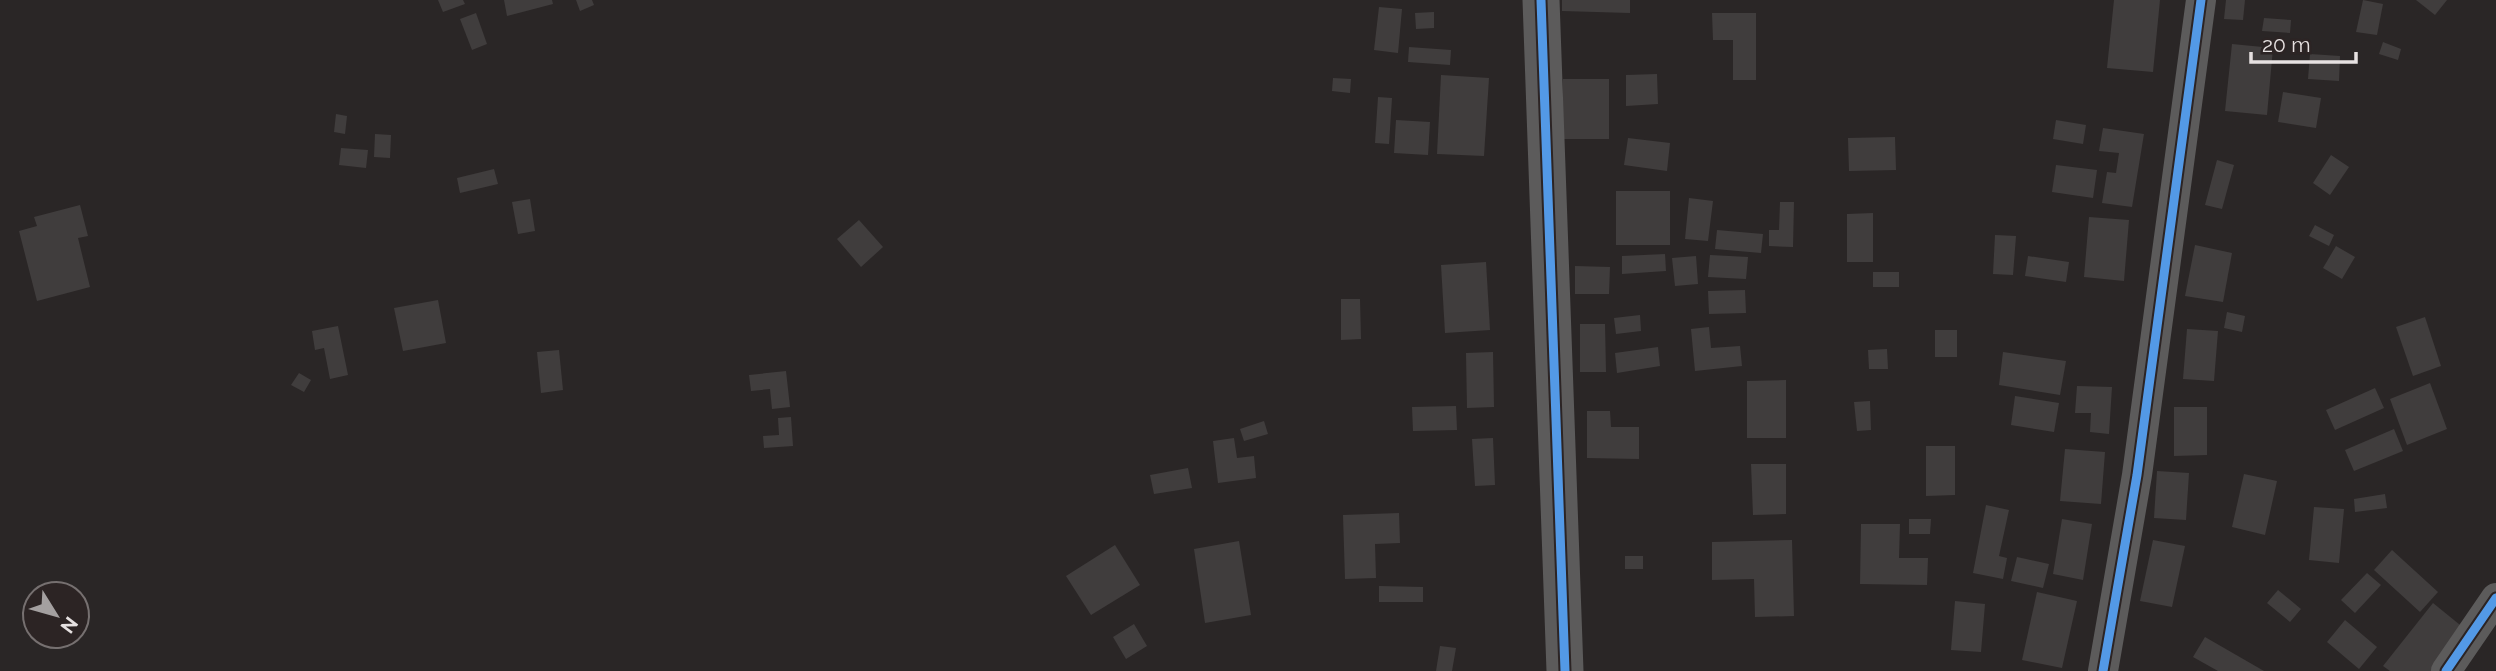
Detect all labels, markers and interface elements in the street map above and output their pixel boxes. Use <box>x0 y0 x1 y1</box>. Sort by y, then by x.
scale bar <box>2251 21 2356 65</box>
text: 20 m <box>2262 32 2310 57</box>
north arrow <box>21 580 91 650</box>
text: N <box>56 613 83 638</box>

